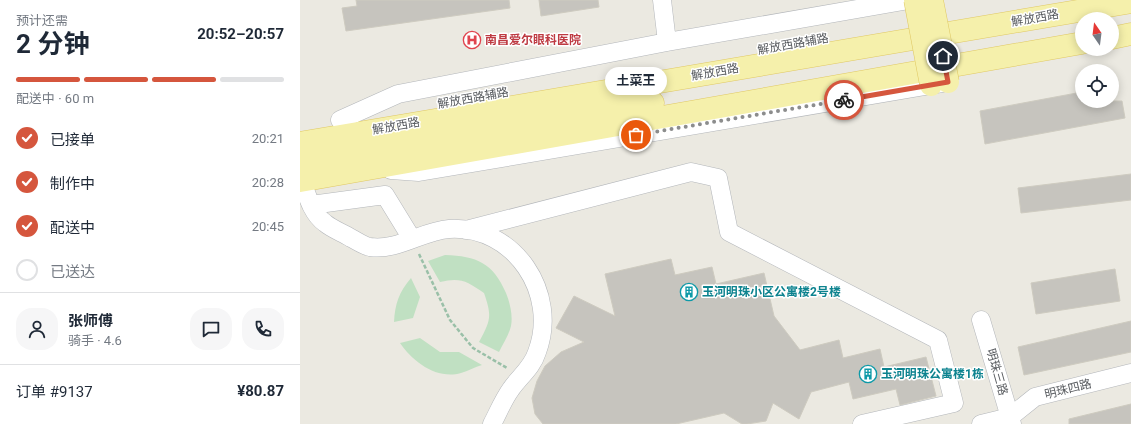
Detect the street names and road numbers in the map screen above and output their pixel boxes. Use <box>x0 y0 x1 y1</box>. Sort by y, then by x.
street label: 解放西路 <box>1010 7 1060 29</box>
street label: 解放西路辅路 <box>756 31 830 57</box>
street label: 解放西路 <box>690 61 740 83</box>
street label: 解放西路辅路 <box>436 85 510 111</box>
street label: 解放西路 <box>371 115 421 137</box>
street label: 明珠三路 <box>984 347 1010 397</box>
street label: 明珠四路 <box>1043 376 1093 402</box>

